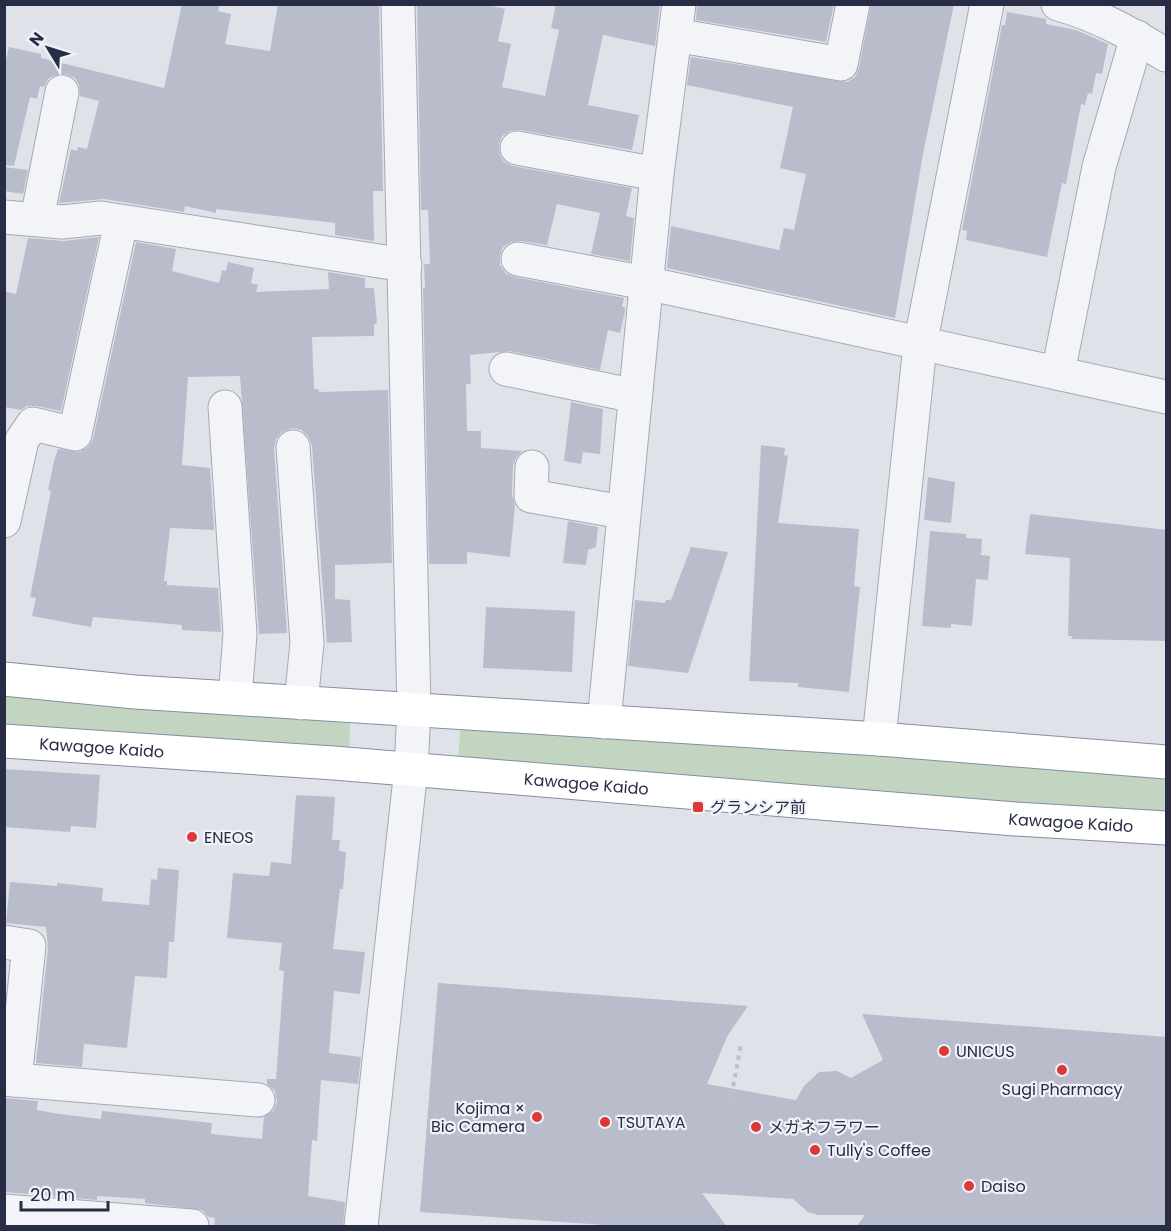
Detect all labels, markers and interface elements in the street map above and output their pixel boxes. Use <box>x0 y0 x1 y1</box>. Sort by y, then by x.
north arrow <box>18 18 78 78</box>
text: N <box>24 27 49 51</box>
street label: Kawagoe Kaido <box>39 732 165 764</box>
street label: Kawagoe Kaido <box>523 768 650 801</box>
place label: グランシア前 <box>710 796 806 819</box>
marker: グランシア前 <box>691 800 705 814</box>
street label: Kawagoe Kaido <box>1007 807 1134 838</box>
place label: ENEOS <box>204 826 254 849</box>
marker: ENEOS <box>185 830 199 844</box>
place label: UNICUS <box>956 1040 1015 1063</box>
marker: UNICUS <box>937 1044 951 1058</box>
marker: Sugi Pharmacy <box>1055 1063 1069 1077</box>
place label: Sugi Pharmacy <box>1002 1078 1122 1101</box>
place label: Kojima × Bic Camera <box>431 1097 525 1138</box>
marker: Kojima × Bic Camera <box>530 1110 544 1124</box>
place label: TSUTAYA <box>617 1111 686 1134</box>
marker: TSUTAYA <box>598 1115 612 1129</box>
place label: メガネフラワー <box>768 1116 880 1139</box>
marker: メガネフラワー <box>749 1120 763 1134</box>
place label: Tully's Coffee <box>827 1139 931 1162</box>
marker: Tully's Coffee <box>808 1143 822 1157</box>
scale bar <box>21 1174 108 1212</box>
place label: Daiso <box>981 1175 1026 1198</box>
marker: Daiso <box>962 1179 976 1193</box>
text: 20 m <box>30 1182 75 1207</box>

